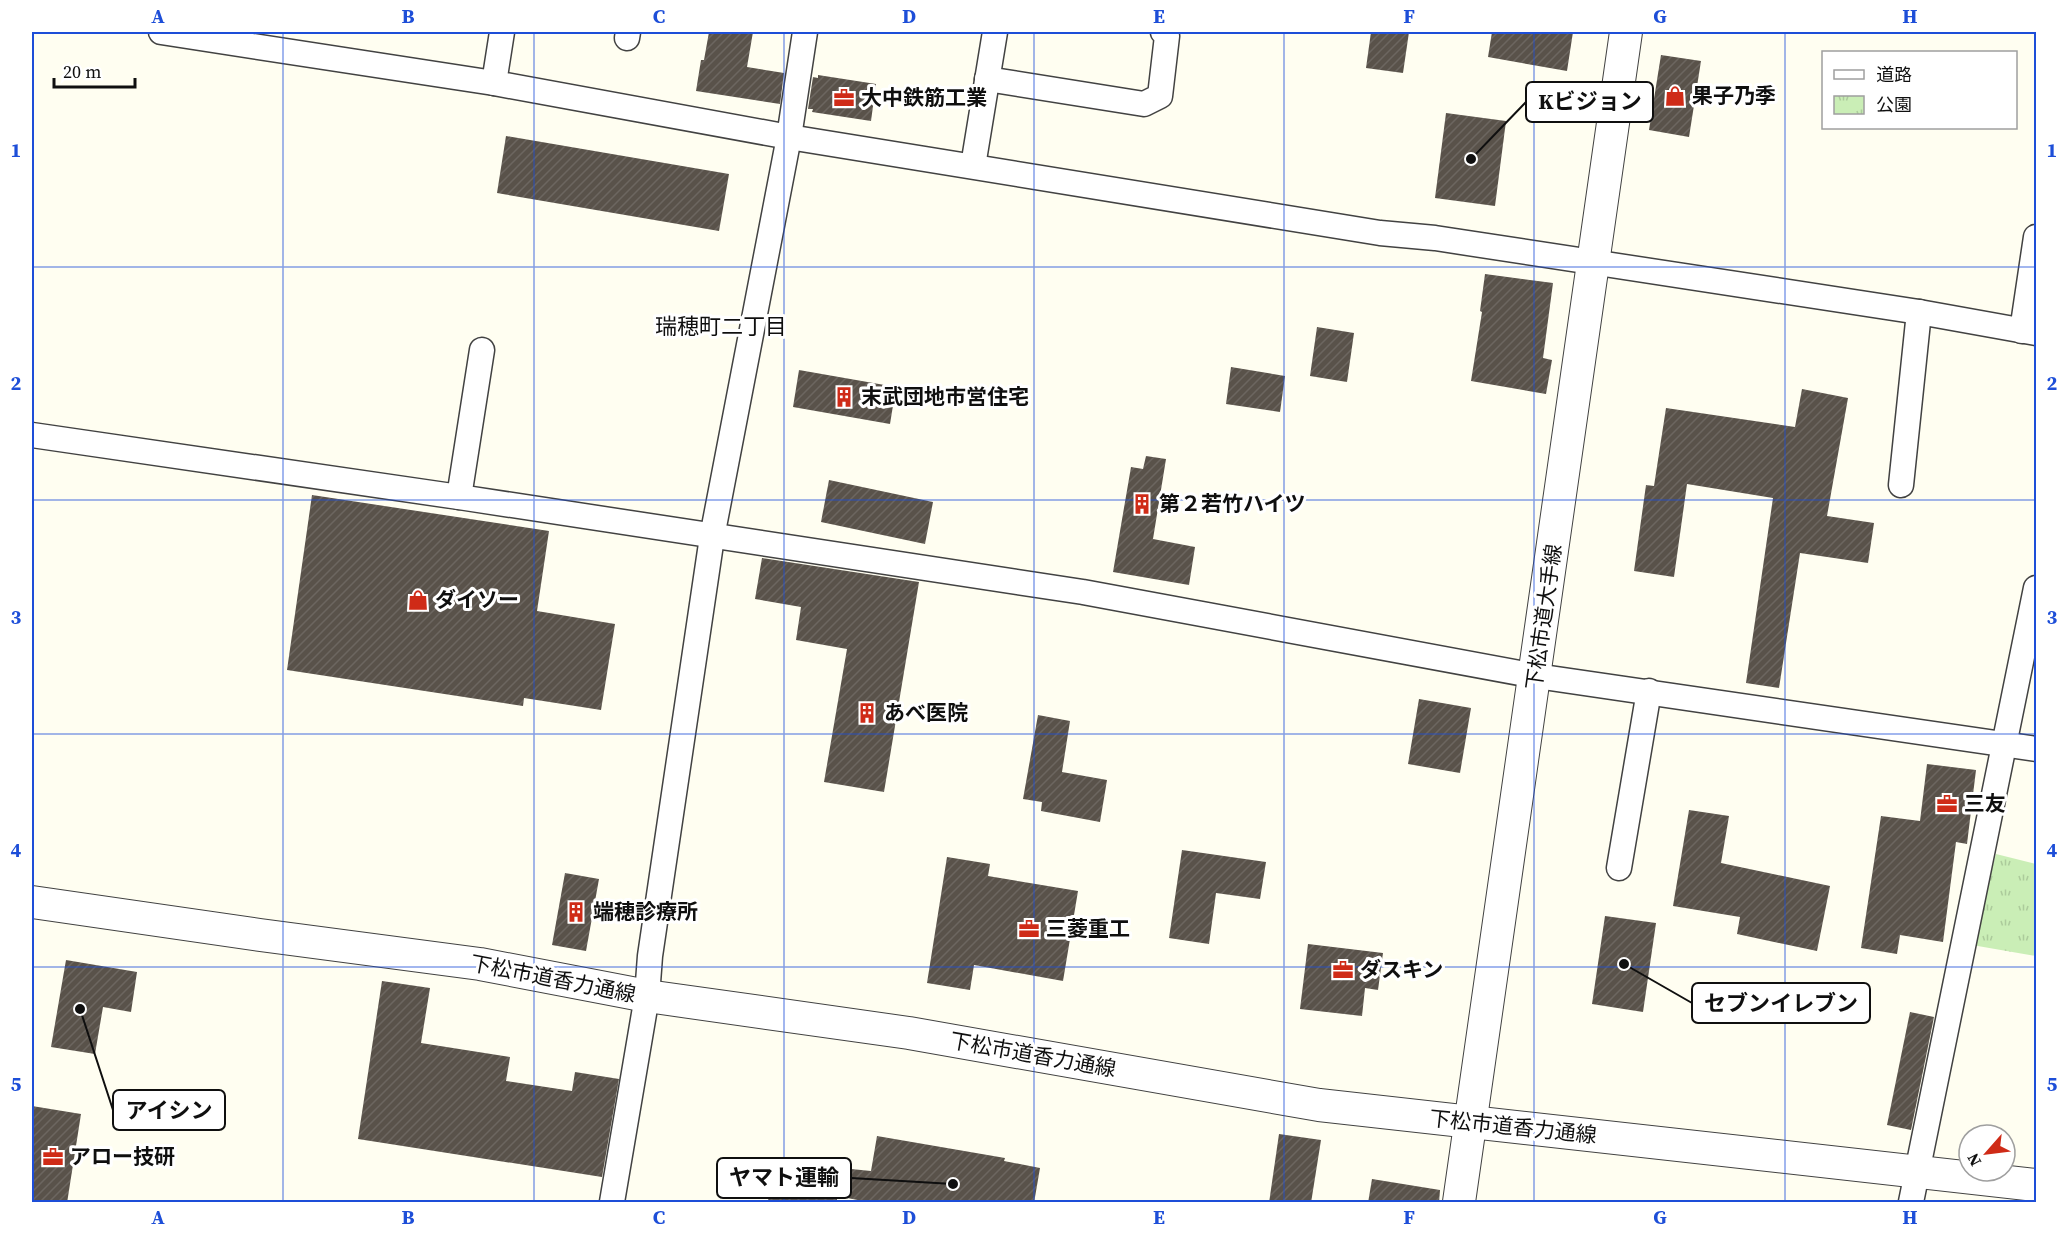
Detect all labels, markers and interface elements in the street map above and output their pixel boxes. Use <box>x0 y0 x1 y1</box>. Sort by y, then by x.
text: A <box>151 2 165 30</box>
text: B <box>401 2 415 30</box>
text: C <box>653 2 665 30</box>
text: D <box>902 2 916 30</box>
text: E <box>1153 2 1165 30</box>
text: F <box>1403 2 1415 30</box>
text: G <box>1653 2 1667 30</box>
text: H <box>1902 2 1918 30</box>
scale bar <box>54 51 135 89</box>
legend <box>1822 51 2017 129</box>
text: 20 m <box>63 59 101 84</box>
text: 道路 <box>1876 62 1912 87</box>
place label: 果子乃季 <box>1692 81 1776 110</box>
callout: Kビジョン <box>1526 82 1653 122</box>
place label: 大中鉄筋工業 <box>861 83 987 112</box>
shop icon: 果子乃季 <box>1663 84 1687 108</box>
office icon: 大中鉄筋工業 <box>832 86 856 110</box>
text: Kビジョン <box>1538 86 1642 116</box>
text: 公園 <box>1876 92 1912 117</box>
text: 1 <box>11 136 21 164</box>
text: 1 <box>2047 136 2057 164</box>
district label: 瑞穂町二丁目 <box>655 311 787 341</box>
text: 2 <box>11 369 22 397</box>
text: 2 <box>2047 369 2058 397</box>
place label: 末武団地市営住宅 <box>861 382 1029 411</box>
building icon: 末武団地市営住宅 <box>832 385 856 409</box>
place label: 第２若竹ハイツ <box>1159 489 1306 518</box>
building icon: 第２若竹ハイツ <box>1130 492 1154 516</box>
street label: 下松市道大手線 <box>1519 542 1568 692</box>
place label: ダイソー <box>435 585 519 614</box>
shop icon: ダイソー <box>406 588 430 612</box>
text: 3 <box>11 603 22 631</box>
text: 3 <box>2047 603 2058 631</box>
place label: あべ医院 <box>884 698 968 727</box>
building icon: あべ医院 <box>855 701 879 725</box>
place label: 三友 <box>1964 789 2006 818</box>
office icon: 三友 <box>1935 792 1959 816</box>
text: 4 <box>11 836 22 864</box>
text: 4 <box>2047 836 2058 864</box>
place label: 端穂診療所 <box>593 897 698 926</box>
building icon: 端穂診療所 <box>564 900 588 924</box>
place label: 三菱重工 <box>1046 914 1130 943</box>
office icon: 三菱重工 <box>1017 917 1041 941</box>
street label: 下松市道香力通線 <box>468 948 638 1009</box>
place label: ダスキン <box>1360 955 1443 984</box>
office icon: ダスキン <box>1331 958 1355 982</box>
callout: セブンイレブン <box>1692 983 1870 1023</box>
text: セブンイレブン <box>1704 988 1858 1018</box>
street label: 下松市道香力通線 <box>948 1026 1118 1083</box>
text: 5 <box>11 1070 22 1098</box>
text: 5 <box>2047 1070 2058 1098</box>
callout: アイシン <box>113 1090 225 1130</box>
text: アイシン <box>126 1095 212 1125</box>
street label: 下松市道香力通線 <box>1428 1103 1598 1150</box>
north arrow <box>1957 1123 2017 1183</box>
place label: アロー技研 <box>70 1142 175 1171</box>
office icon: アロー技研 <box>41 1145 65 1169</box>
text: N <box>1961 1149 1986 1170</box>
callout: ヤマト運輸 <box>717 1158 851 1198</box>
text: ヤマト運輸 <box>729 1162 839 1192</box>
text: A <box>151 1203 165 1231</box>
text: B <box>401 1203 415 1231</box>
text: C <box>653 1203 665 1231</box>
text: D <box>902 1203 916 1231</box>
text: E <box>1153 1203 1165 1231</box>
text: F <box>1403 1203 1415 1231</box>
text: G <box>1653 1203 1667 1231</box>
text: H <box>1902 1203 1918 1231</box>

